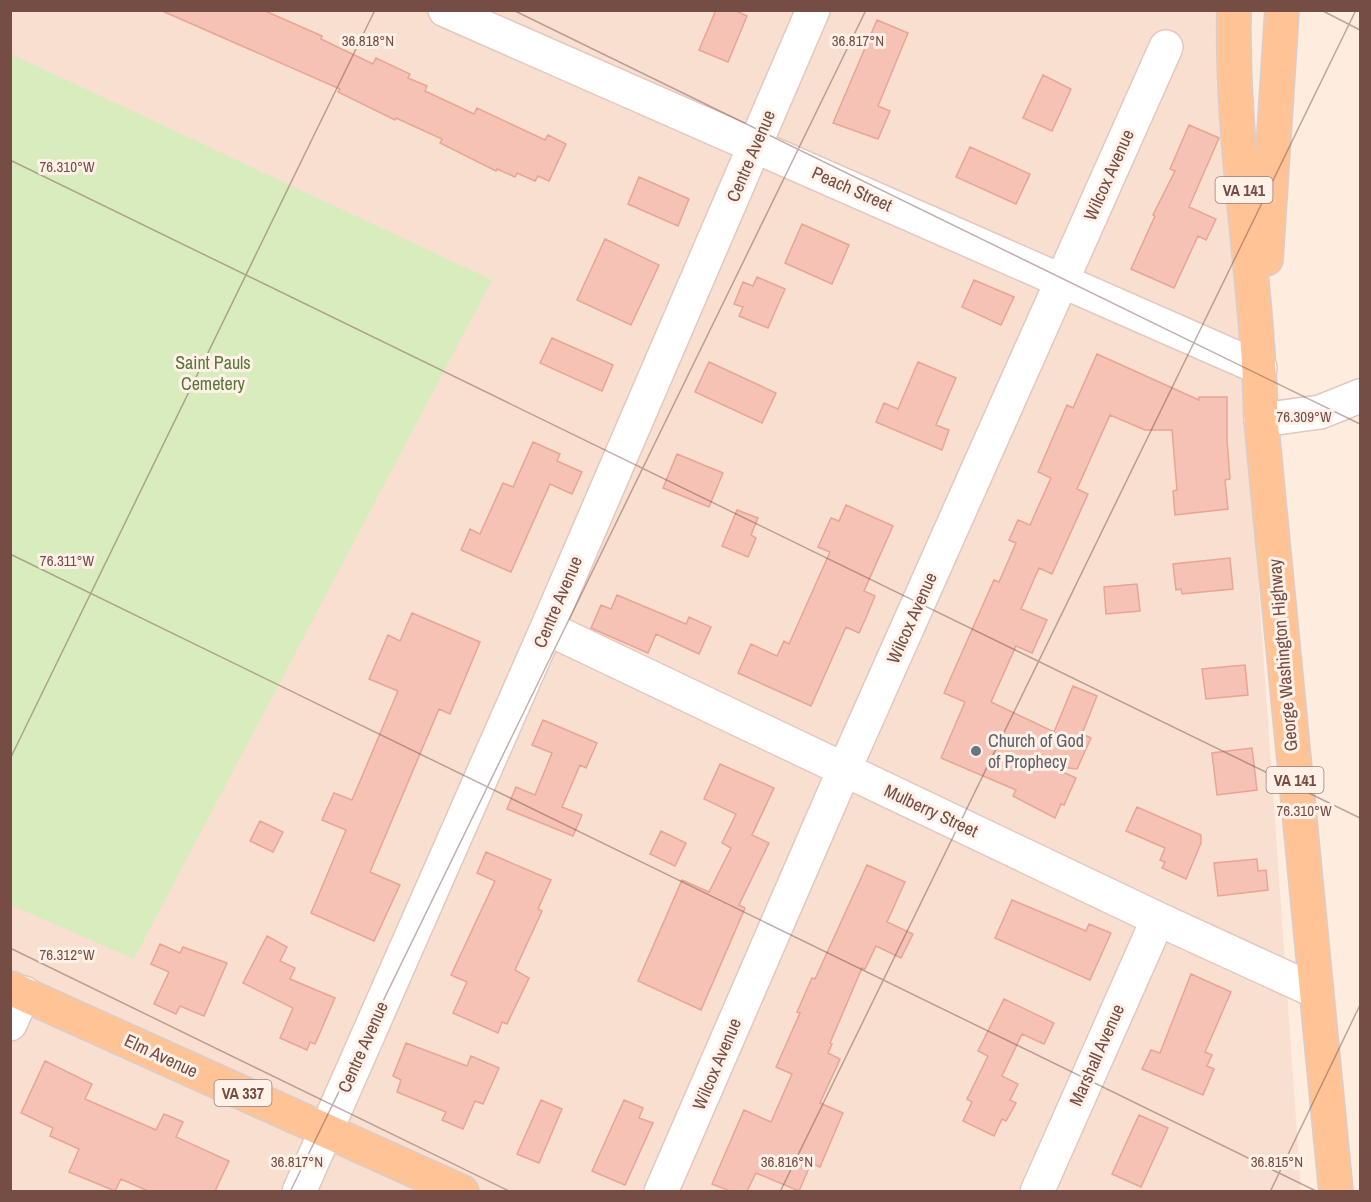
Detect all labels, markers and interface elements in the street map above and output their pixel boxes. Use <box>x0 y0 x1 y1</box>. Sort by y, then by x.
text: 36.818°N <box>342 30 394 51</box>
text: 36.817°N <box>832 30 884 51</box>
street label: Centre Avenue <box>720 106 781 206</box>
street label: Wilcox Avenue <box>1077 125 1140 224</box>
text: 76.310°W <box>39 156 95 177</box>
street label: Peach Street <box>808 160 896 217</box>
road number: VA 141 <box>1216 177 1272 203</box>
park label: Saint Pauls Cemetery <box>175 350 251 396</box>
text: 76.309°W <box>1276 406 1332 427</box>
text: 76.311°W <box>40 550 95 571</box>
street label: Centre Avenue <box>527 552 588 652</box>
street label: George Washington Highway <box>1262 557 1303 752</box>
street label: Wilcox Avenue <box>880 568 943 667</box>
place label: Church of God of Prophecy <box>988 728 1084 774</box>
marker: Church of God of Prophecy <box>969 744 983 758</box>
road number: VA 141 <box>1266 767 1324 793</box>
street label: Mulberry Street <box>880 778 982 843</box>
text: 76.310°W <box>1276 800 1332 821</box>
text: 76.312°W <box>39 944 95 965</box>
street label: Centre Avenue <box>331 997 394 1096</box>
street label: Marshall Avenue <box>1063 1000 1130 1110</box>
street label: Wilcox Avenue <box>686 1014 747 1114</box>
street label: Elm Avenue <box>120 1028 202 1083</box>
road number: VA 337 <box>214 1080 272 1106</box>
text: 36.817°N <box>271 1151 323 1172</box>
text: 36.816°N <box>761 1151 813 1172</box>
text: 36.815°N <box>1251 1151 1303 1172</box>

